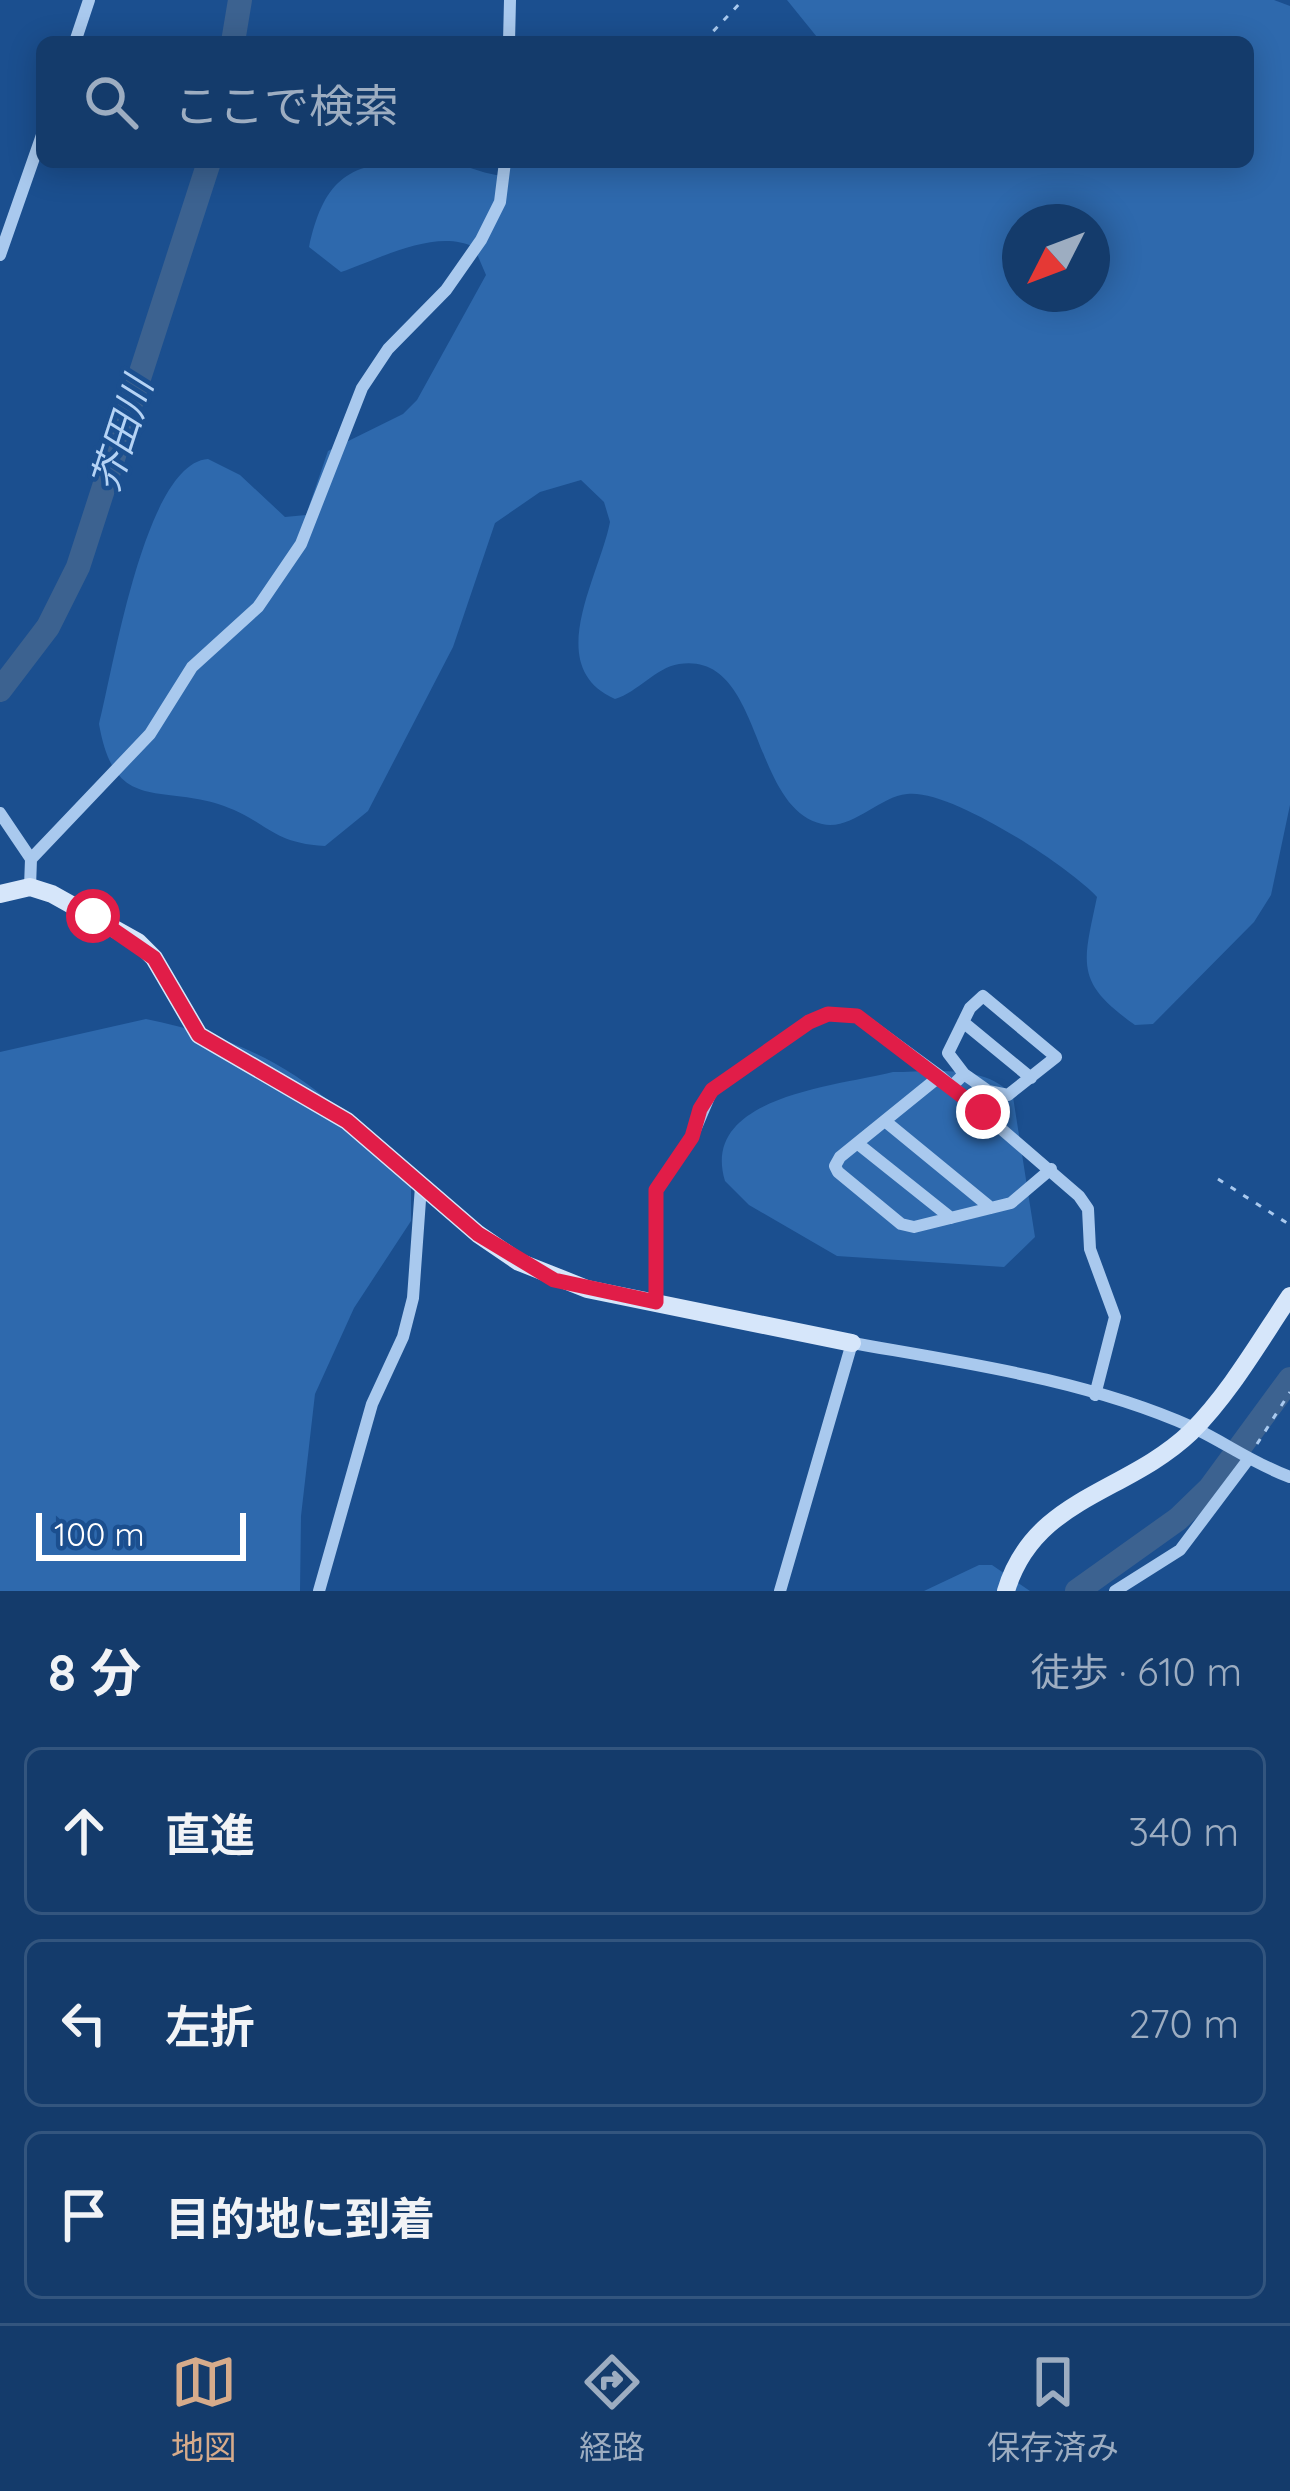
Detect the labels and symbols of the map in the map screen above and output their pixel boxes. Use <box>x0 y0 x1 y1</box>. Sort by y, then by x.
north arrow <box>1002 204 1110 312</box>
water label: 芥田川 <box>80 367 164 497</box>
route start <box>66 889 120 943</box>
route end <box>956 1085 1010 1139</box>
scale bar <box>36 1507 246 1560</box>

